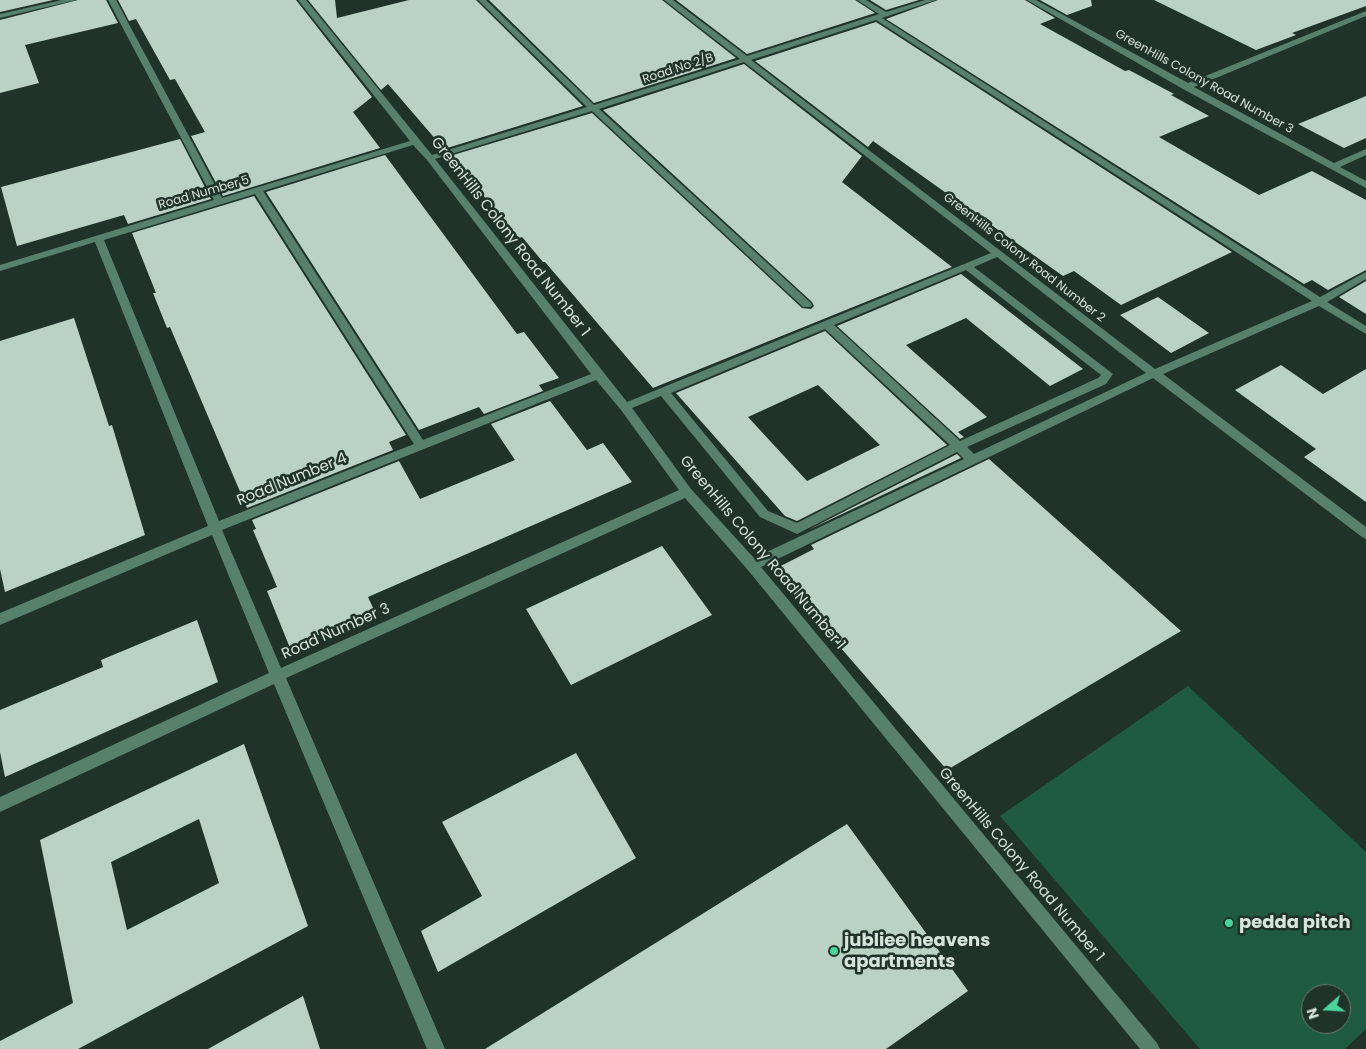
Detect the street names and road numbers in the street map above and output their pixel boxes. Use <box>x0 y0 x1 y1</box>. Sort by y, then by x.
street label: GreenHills Colony Road Number 3 <box>1112 27 1296 137</box>
street label: Road No 2/B <box>641 51 715 87</box>
street label: GreenHills Colony Road Number 1 <box>427 134 593 340</box>
street label: Road Number 5 <box>157 173 251 213</box>
street label: GreenHills Colony Road Number 2 <box>940 190 1108 326</box>
street label: Road Number 4 <box>234 450 350 510</box>
street label: GreenHills Colony Road Number 1 <box>675 452 849 654</box>
street label: Road Number 3 <box>279 600 393 664</box>
street label: GreenHills Colony Road Number 1 <box>934 764 1108 966</box>

